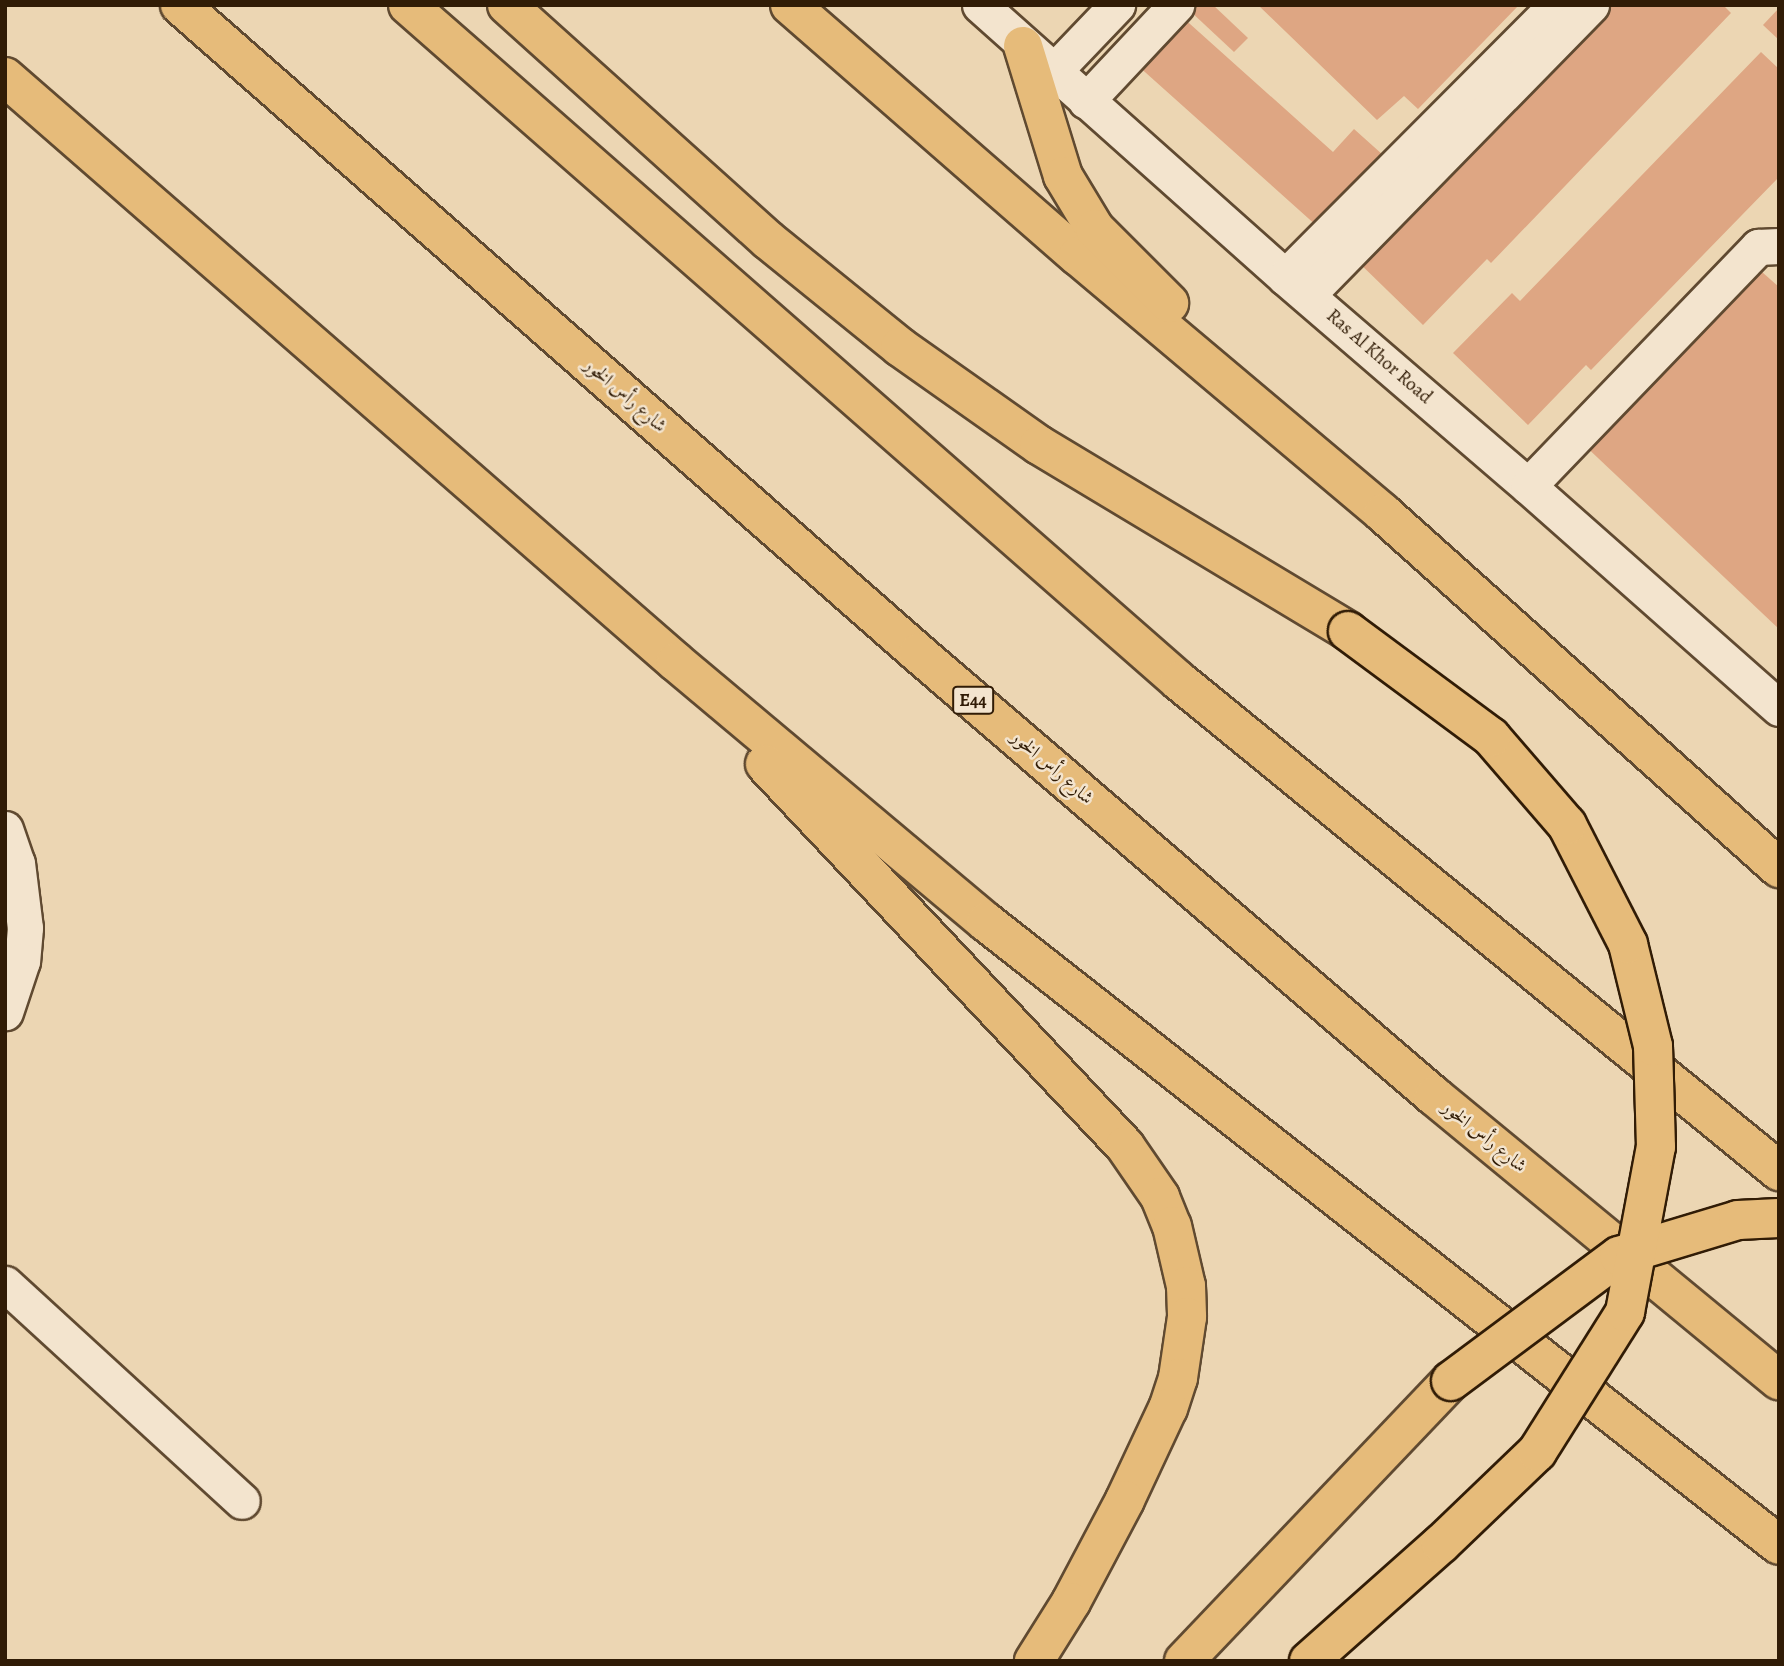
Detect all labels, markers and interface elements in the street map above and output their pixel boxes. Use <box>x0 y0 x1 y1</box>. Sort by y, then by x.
street label: Ras Al Khor Road <box>1321 305 1437 409</box>
street label: شارع رأس الخور <box>579 354 671 438</box>
road number: E44 <box>952 686 994 714</box>
street label: شارع رأس الخور <box>1006 726 1098 810</box>
street label: شارع رأس الخور <box>1437 1096 1531 1178</box>

